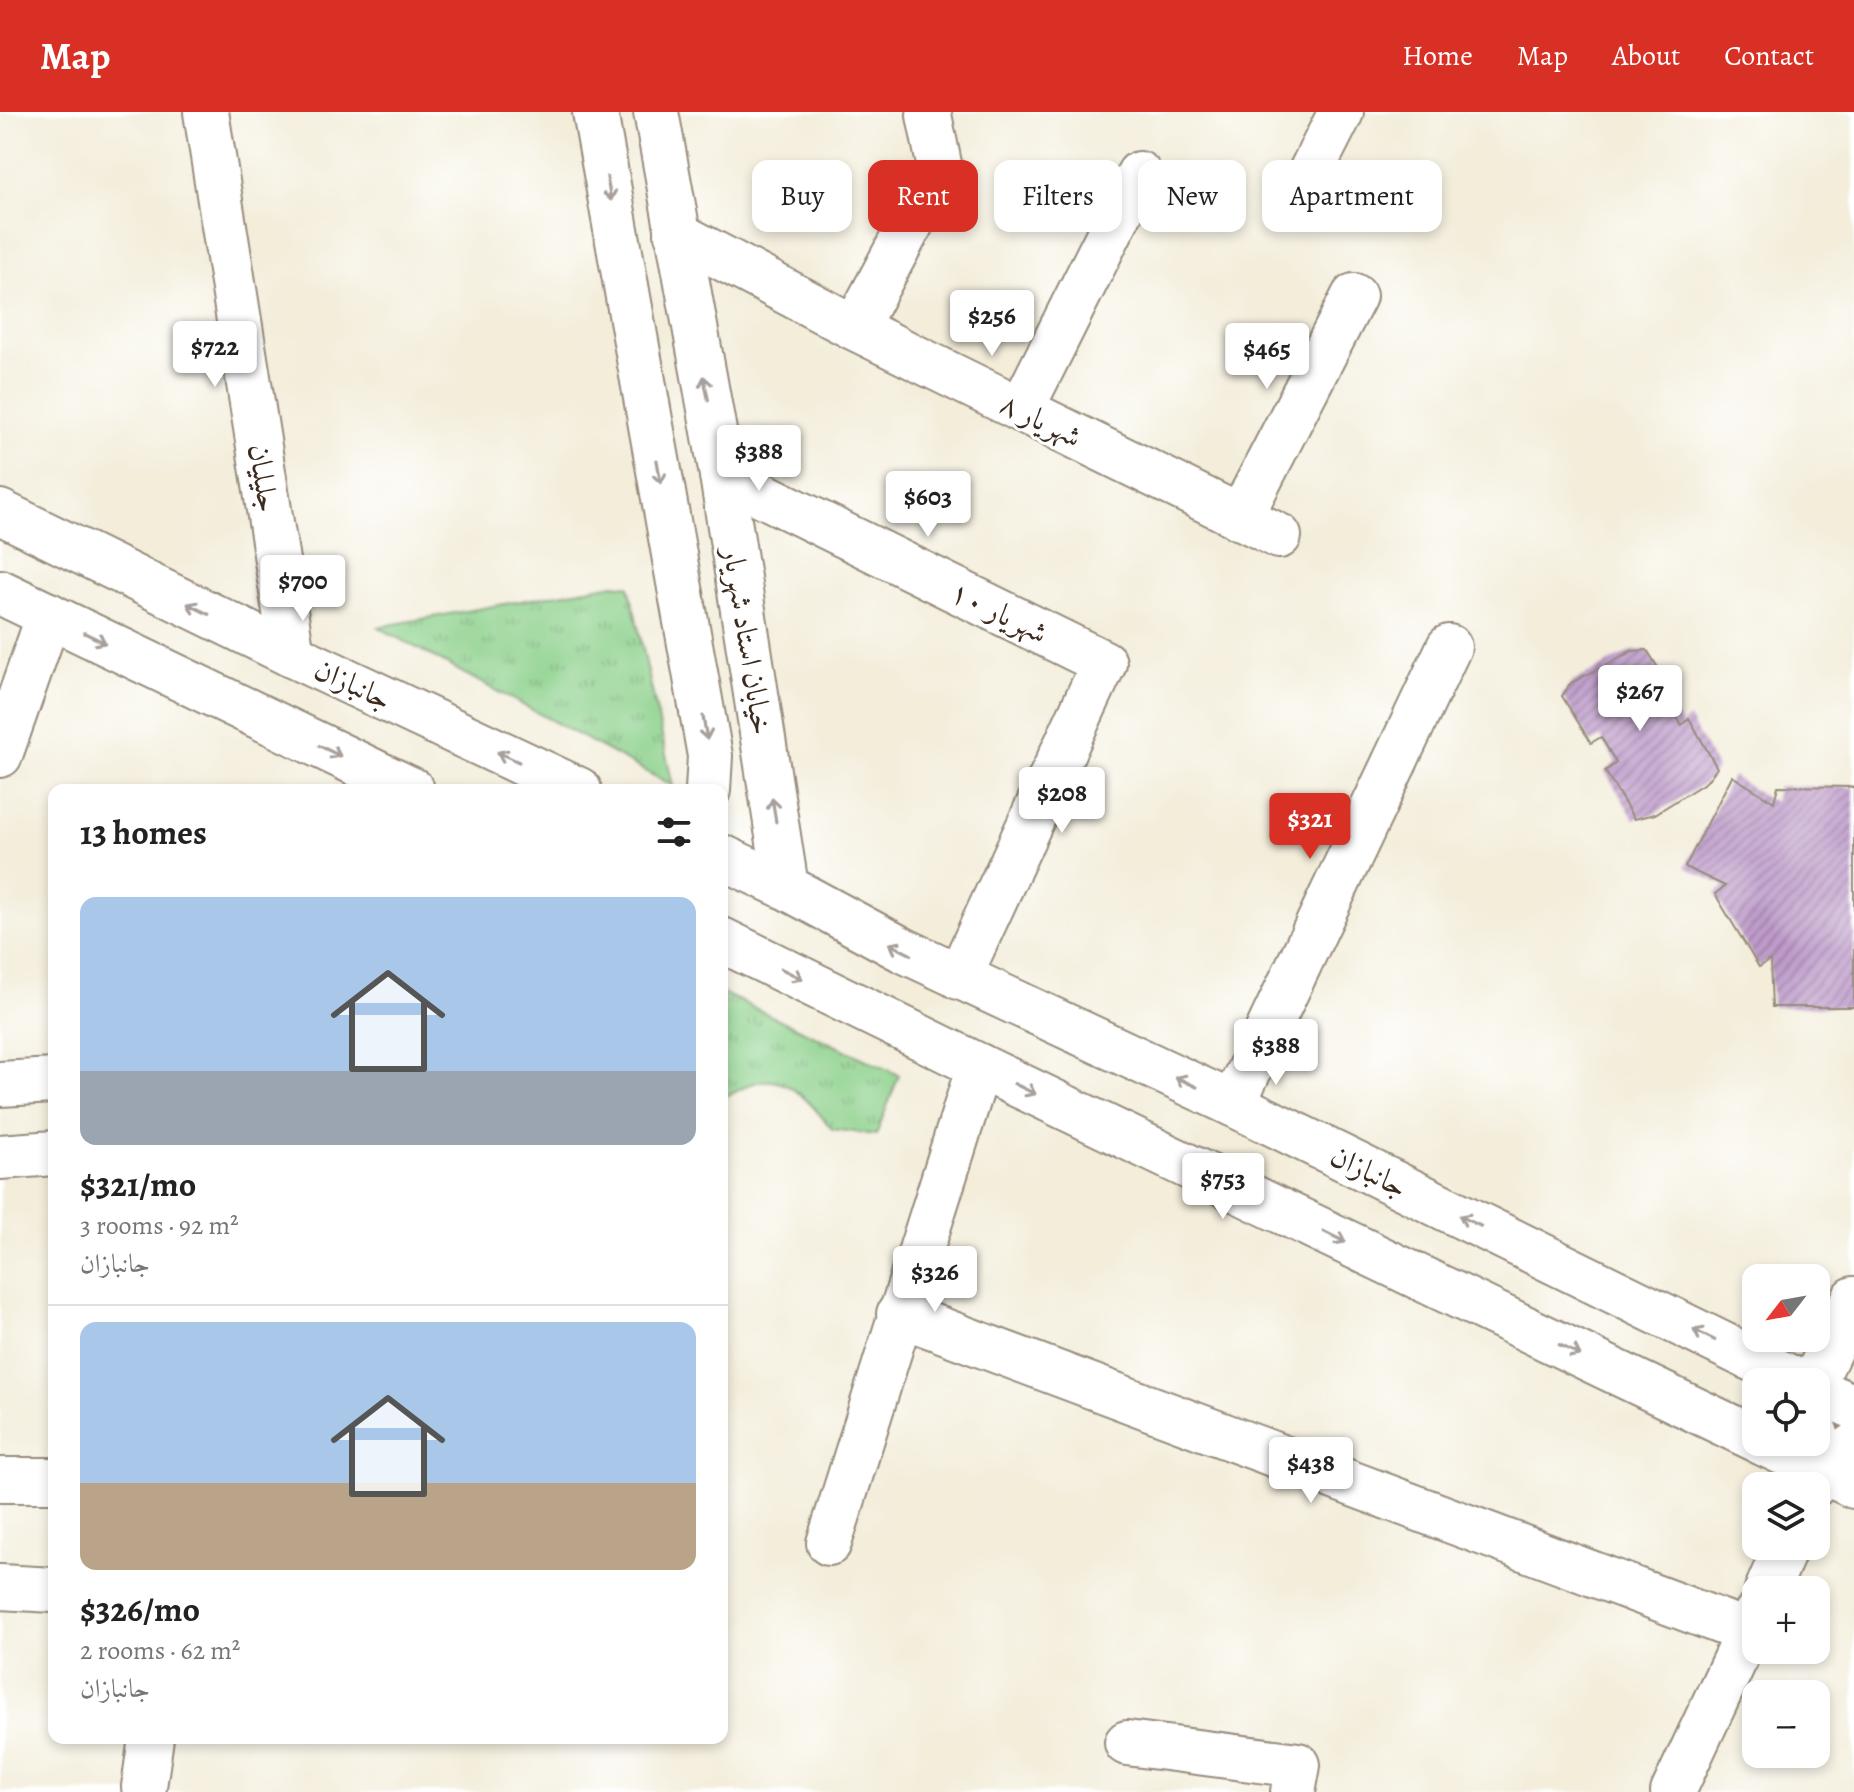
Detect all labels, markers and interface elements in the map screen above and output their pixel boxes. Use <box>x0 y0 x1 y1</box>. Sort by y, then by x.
text: Map <box>40 30 110 82</box>
text: Home <box>1402 37 1473 75</box>
text: Map <box>1517 37 1568 75</box>
text: About <box>1612 37 1680 75</box>
text: Contact <box>1724 37 1814 75</box>
chip: Buy <box>752 160 852 232</box>
chip: Rent <box>868 160 978 232</box>
chip: Filters <box>994 160 1122 232</box>
chip: New <box>1138 160 1246 232</box>
chip: Apartment <box>1262 160 1442 232</box>
one-way arrow <box>602 176 617 201</box>
pin: $256 <box>945 290 1039 358</box>
text: $256 <box>968 298 1016 333</box>
pin: $722 <box>168 321 262 389</box>
pin: $465 <box>1220 323 1314 391</box>
text: $722 <box>191 329 239 364</box>
text: $465 <box>1243 331 1291 366</box>
one-way arrow <box>697 375 712 401</box>
street label: شهریار ۸ <box>994 383 1088 457</box>
pin: $388 <box>712 425 806 493</box>
text: $388 <box>735 433 783 468</box>
street label: جلیلیان <box>239 441 289 515</box>
one-way arrow <box>653 459 668 485</box>
pin: $603 <box>881 471 975 539</box>
text: $603 <box>904 479 952 514</box>
street label: خیابان استاد شهریار <box>713 541 783 738</box>
pin: $700 <box>256 555 350 623</box>
text: $700 <box>278 563 328 598</box>
street label: شهریار ۱۰ <box>944 571 1054 653</box>
one-way arrow <box>186 601 210 616</box>
one-way arrow <box>83 631 107 646</box>
street label: جانبازان <box>308 649 398 719</box>
pin: $267 <box>1593 665 1687 733</box>
text: $267 <box>1616 673 1664 708</box>
one-way arrow <box>698 715 713 741</box>
one-way arrow <box>317 744 341 759</box>
one-way arrow <box>497 749 521 764</box>
pin: $208 <box>1015 767 1109 835</box>
text: $208 <box>1037 775 1087 810</box>
pin: $321 <box>1263 793 1357 861</box>
one-way arrow <box>766 798 781 823</box>
text: $321 <box>1287 801 1333 836</box>
text: 13 homes <box>80 809 207 856</box>
icon: filters <box>652 810 696 854</box>
one-way arrow <box>889 940 912 956</box>
icon: home <box>316 949 460 1093</box>
one-way arrow <box>779 967 803 982</box>
pin: $388 <box>1229 1019 1323 1087</box>
text: $388 <box>1252 1027 1300 1062</box>
one-way arrow <box>1174 1074 1199 1089</box>
one-way arrow <box>1013 1081 1037 1097</box>
street label: جانبازان <box>1324 1135 1414 1207</box>
pin: $753 <box>1176 1153 1270 1221</box>
text: $321/mo <box>80 1161 196 1208</box>
text: $753 <box>1200 1161 1246 1196</box>
text: 3 rooms · 92 m² <box>80 1208 239 1243</box>
one-way arrow <box>1459 1212 1483 1228</box>
one-way arrow <box>1323 1230 1347 1246</box>
text: جانبازان <box>80 1246 150 1281</box>
pin: $326 <box>888 1246 982 1314</box>
text: $326 <box>911 1254 959 1289</box>
north arrow <box>1742 1264 1830 1352</box>
map controls <box>1742 1264 1830 1768</box>
one-way arrow <box>1692 1327 1716 1342</box>
one-way arrow <box>1557 1343 1581 1358</box>
button: locate <box>1742 1368 1830 1456</box>
icon: home <box>316 1374 460 1518</box>
pin: $438 <box>1264 1437 1358 1505</box>
text: $438 <box>1287 1445 1335 1480</box>
button: layers <box>1742 1472 1830 1560</box>
button: + <box>1742 1576 1830 1664</box>
text: $326/mo <box>80 1586 200 1633</box>
text: 2 rooms · 62 m² <box>80 1633 240 1668</box>
text: جانبازان <box>80 1671 150 1706</box>
button: − <box>1742 1680 1830 1768</box>

